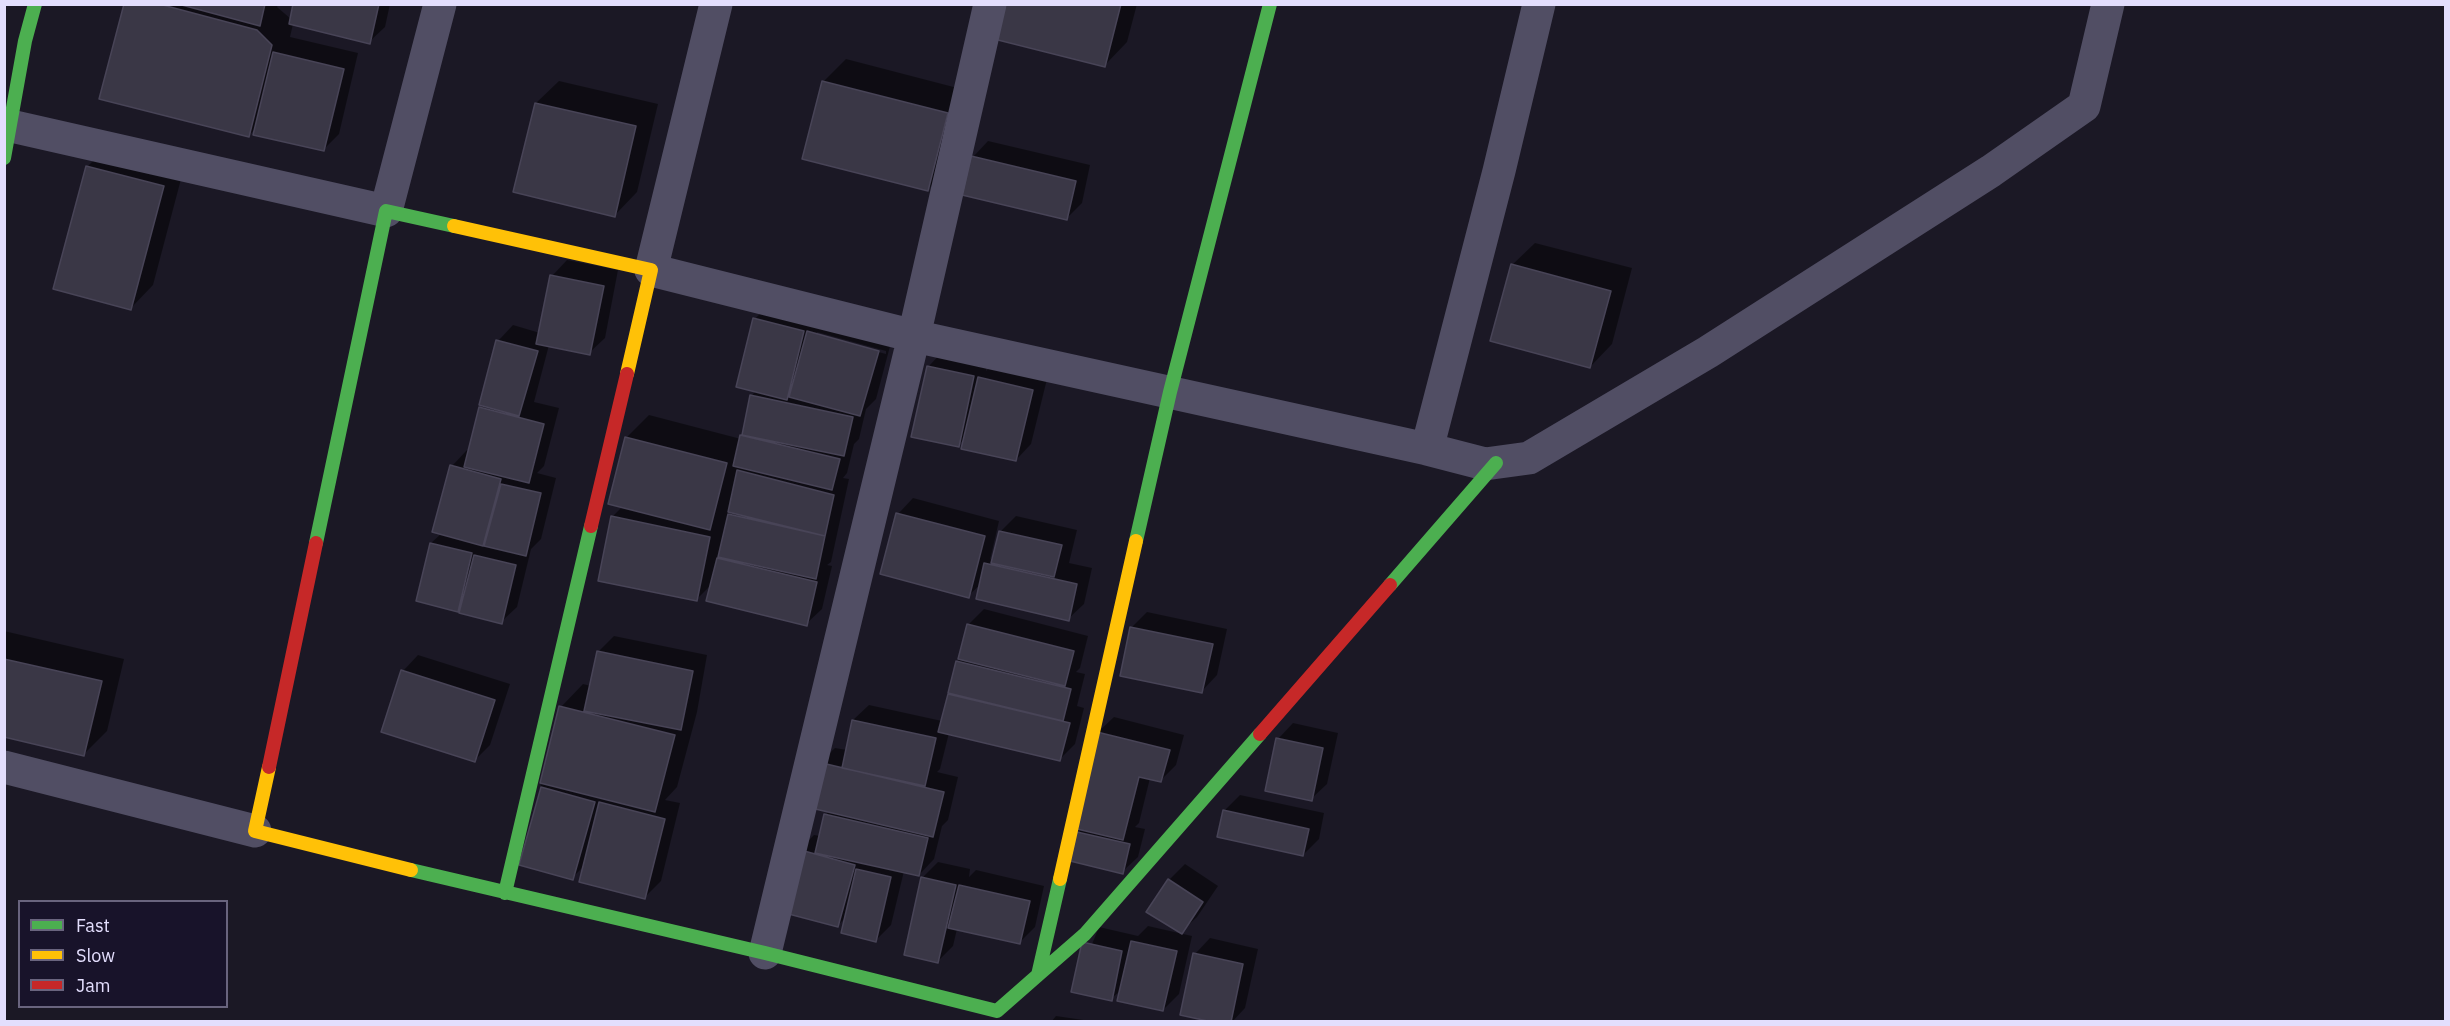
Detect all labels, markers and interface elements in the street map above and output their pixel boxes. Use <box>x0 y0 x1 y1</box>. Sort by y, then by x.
legend <box>18 900 228 1008</box>
text: Fast <box>76 914 110 937</box>
text: Slow <box>76 944 115 967</box>
text: Jam <box>76 974 111 997</box>

